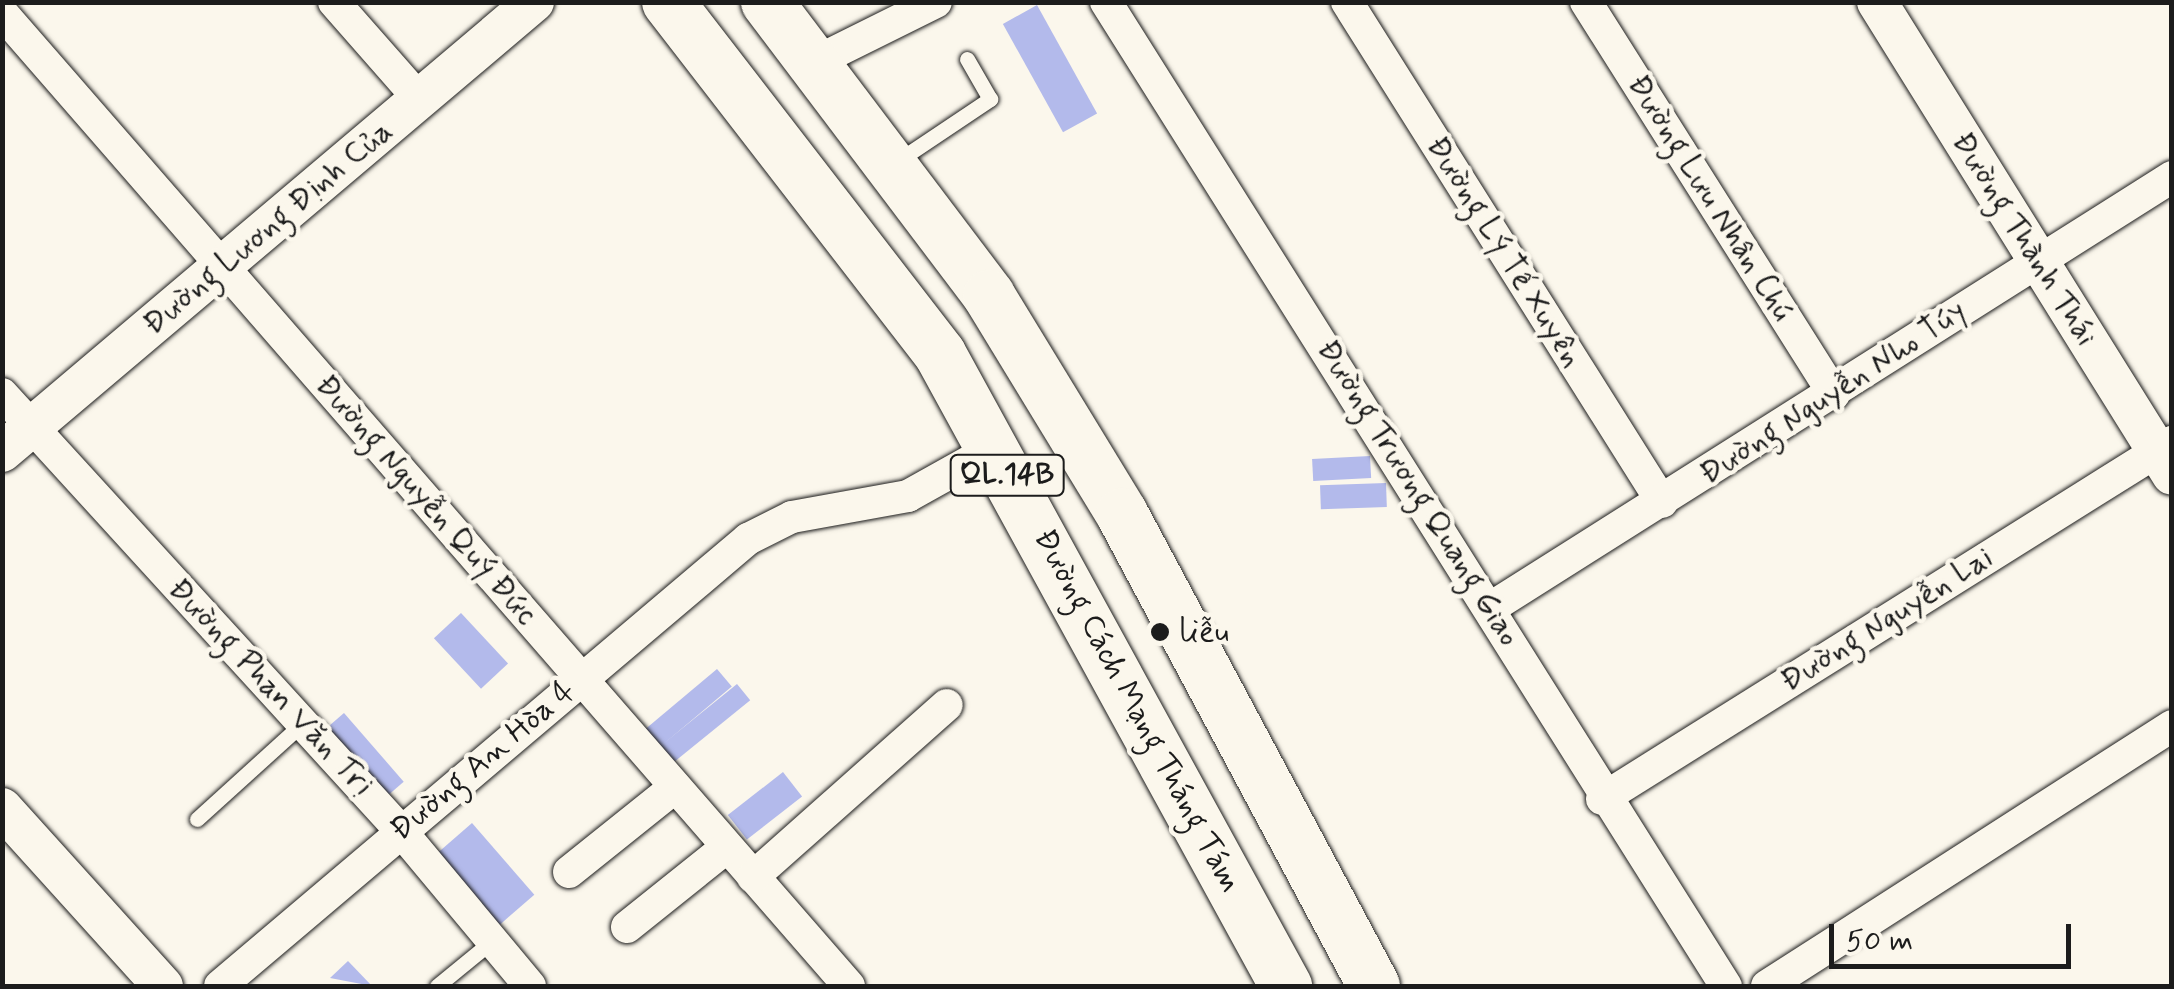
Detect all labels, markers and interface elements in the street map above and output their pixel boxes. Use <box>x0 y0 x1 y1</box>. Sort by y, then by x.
street label: Đường Lưu Nhân Chú <box>1617 65 1803 331</box>
street label: Đường Lương Định Của <box>134 111 402 345</box>
street label: Đường Thành Thái <box>1944 127 2104 351</box>
street label: Đường Lý Tế Xuyên <box>1417 129 1591 375</box>
street label: Đường Nguyễn Nho Túy <box>1693 293 1973 493</box>
street label: Đường Trương Quang Giao <box>1309 334 1527 652</box>
street label: Đường Nguyễn Quý Đức <box>307 367 545 633</box>
road number: QL.14B <box>950 450 1064 500</box>
street label: Đường Cách Mạng Tháng Tám <box>1025 524 1249 898</box>
street label: Đường Nguyễn Lai <box>1772 538 2002 702</box>
street label: Đường Phan Văn Trị <box>160 572 380 802</box>
place label: liễu <box>1180 613 1229 651</box>
marker: liễu <box>1149 621 1171 643</box>
street label: Đường An Hòa 4 <box>386 675 580 847</box>
scale bar <box>1834 904 2076 966</box>
text: 50 m <box>1846 922 1913 961</box>

